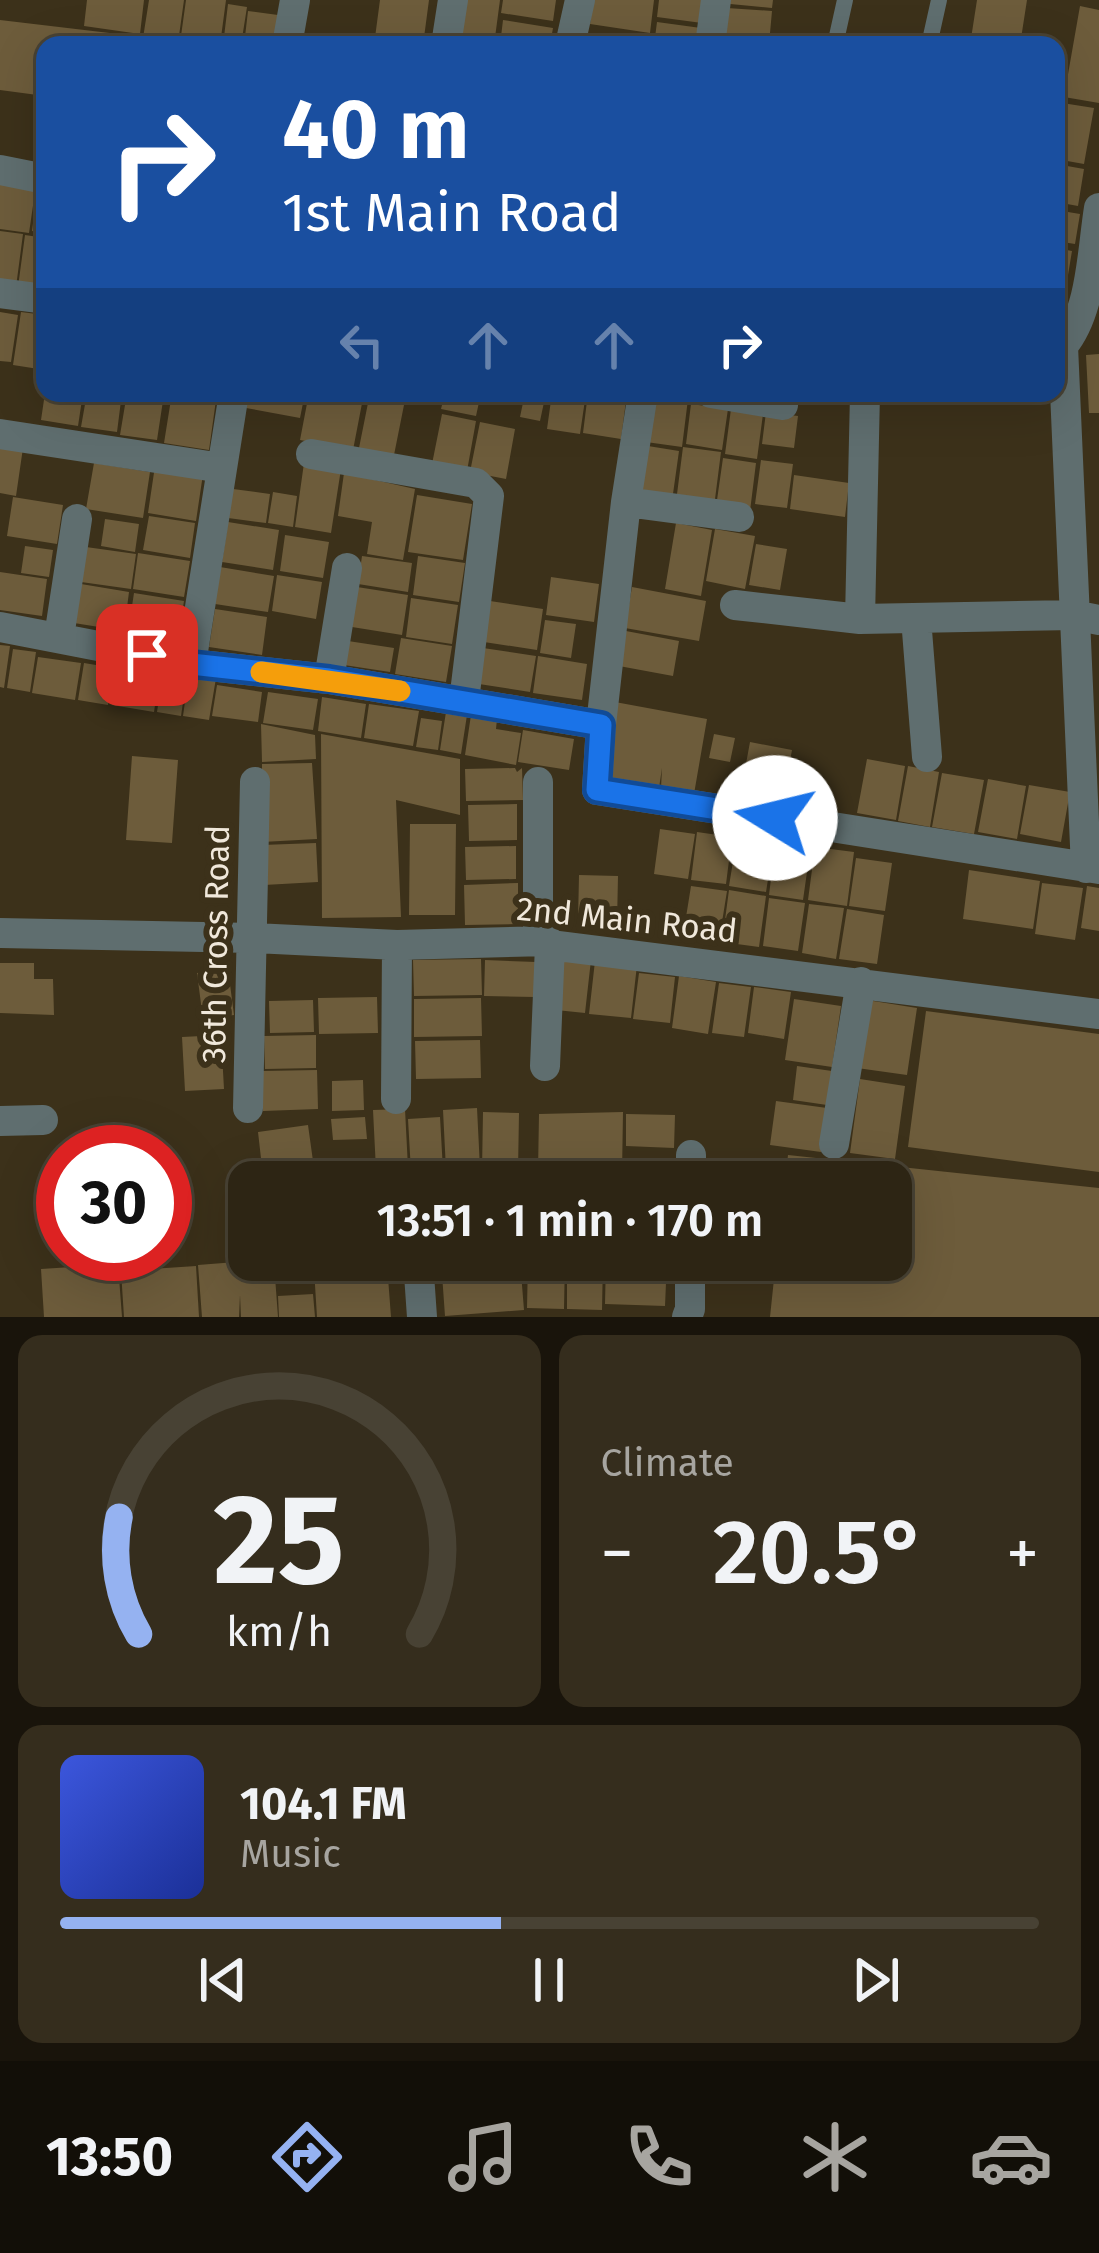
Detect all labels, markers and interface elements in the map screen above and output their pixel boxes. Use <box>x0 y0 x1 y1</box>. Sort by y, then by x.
text: 40 m <box>282 79 470 180</box>
icon: right <box>84 84 240 240</box>
text: 1st Main Road <box>282 181 622 245</box>
icon: left <box>329 312 395 378</box>
icon: ahead <box>455 312 521 378</box>
icon: ahead <box>581 312 647 378</box>
icon: right <box>707 312 773 378</box>
pin <box>96 604 198 706</box>
icon: arrive <box>114 622 180 688</box>
position arrow <box>712 755 838 881</box>
street label: 36th Cross Road <box>194 824 238 1064</box>
street label: 2nd Main Road <box>515 889 739 951</box>
speed limit sign: 30 <box>36 1125 192 1281</box>
text: 13:51 · 1 min · 170 m <box>377 1194 763 1248</box>
text: Climate <box>601 1440 734 1486</box>
text: 25 <box>214 1466 345 1616</box>
text: 20.5° <box>713 1499 927 1607</box>
text: − <box>601 1514 634 1593</box>
text: + <box>1006 1514 1039 1593</box>
text: km/h <box>226 1606 332 1657</box>
text: 104.1 FM <box>240 1777 407 1831</box>
text: Music <box>240 1831 341 1877</box>
icon: previous <box>190 1947 256 2013</box>
icon: pause <box>516 1947 582 2013</box>
icon: next <box>843 1947 909 2013</box>
icon: directions <box>265 2115 349 2199</box>
icon: music <box>441 2115 525 2199</box>
icon: phone <box>617 2115 701 2199</box>
icon: climate <box>793 2115 877 2199</box>
icon: car <box>969 2115 1053 2199</box>
text: 13:50 <box>46 2125 173 2189</box>

